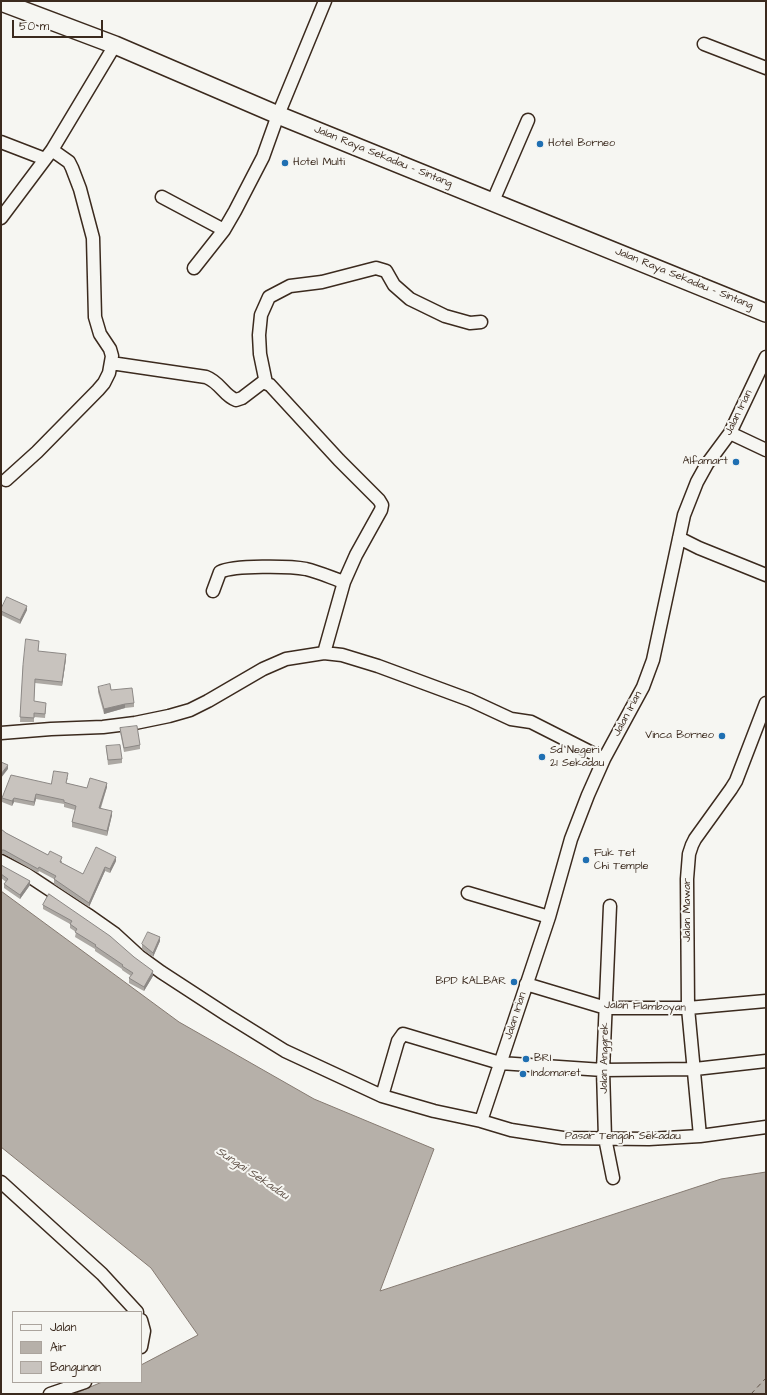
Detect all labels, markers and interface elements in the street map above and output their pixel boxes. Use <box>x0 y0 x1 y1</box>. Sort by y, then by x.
scale bar <box>14 12 105 38</box>
text: 50 m <box>19 18 49 35</box>
street label: Jalan Raya Sekadau - Sintang <box>312 123 454 191</box>
place label: Hotel Borneo <box>548 137 615 151</box>
marker: Hotel Borneo <box>535 139 545 149</box>
place label: Hotel Multi <box>293 156 345 170</box>
marker: Hotel Multi <box>280 158 290 168</box>
street label: Jalan Raya Sekadau - Sintang <box>613 245 755 313</box>
street label: Jalan Irian <box>722 388 756 438</box>
place label: Alfamart <box>682 455 728 469</box>
marker: Alfamart <box>731 457 741 467</box>
street label: Jalan Irian <box>611 689 645 739</box>
place label: Vinca Borneo <box>645 729 714 743</box>
marker: Vinca Borneo <box>717 731 727 741</box>
place label: Sd Negeri 21 Sekadau <box>550 744 604 770</box>
marker: Sd Negeri 21 Sekadau <box>537 752 547 762</box>
place label: Fuk Tet Chi Temple <box>594 847 648 873</box>
marker: Fuk Tet Chi Temple <box>581 855 591 865</box>
street label: Jalan Mawar <box>681 878 695 942</box>
place label: BPD KALBAR <box>436 975 506 989</box>
marker: BPD KALBAR <box>509 977 519 987</box>
street label: Jalan Irian <box>502 991 530 1041</box>
street label: Jalan Flamboyan <box>604 999 686 1015</box>
street label: Jalan Anggrek <box>598 1022 612 1094</box>
place label: BRI <box>534 1052 551 1066</box>
marker: BRI <box>521 1054 531 1064</box>
place label: Indomaret <box>531 1067 581 1081</box>
marker: Indomaret <box>518 1069 528 1079</box>
street label: Pasar Tengah Sekadau <box>565 1130 681 1144</box>
water label: Sungai Sekadau <box>213 1144 291 1204</box>
legend <box>12 1311 142 1383</box>
text: Jalan <box>50 1319 76 1336</box>
text: Air <box>50 1339 66 1356</box>
text: Bangunan <box>50 1359 101 1376</box>

